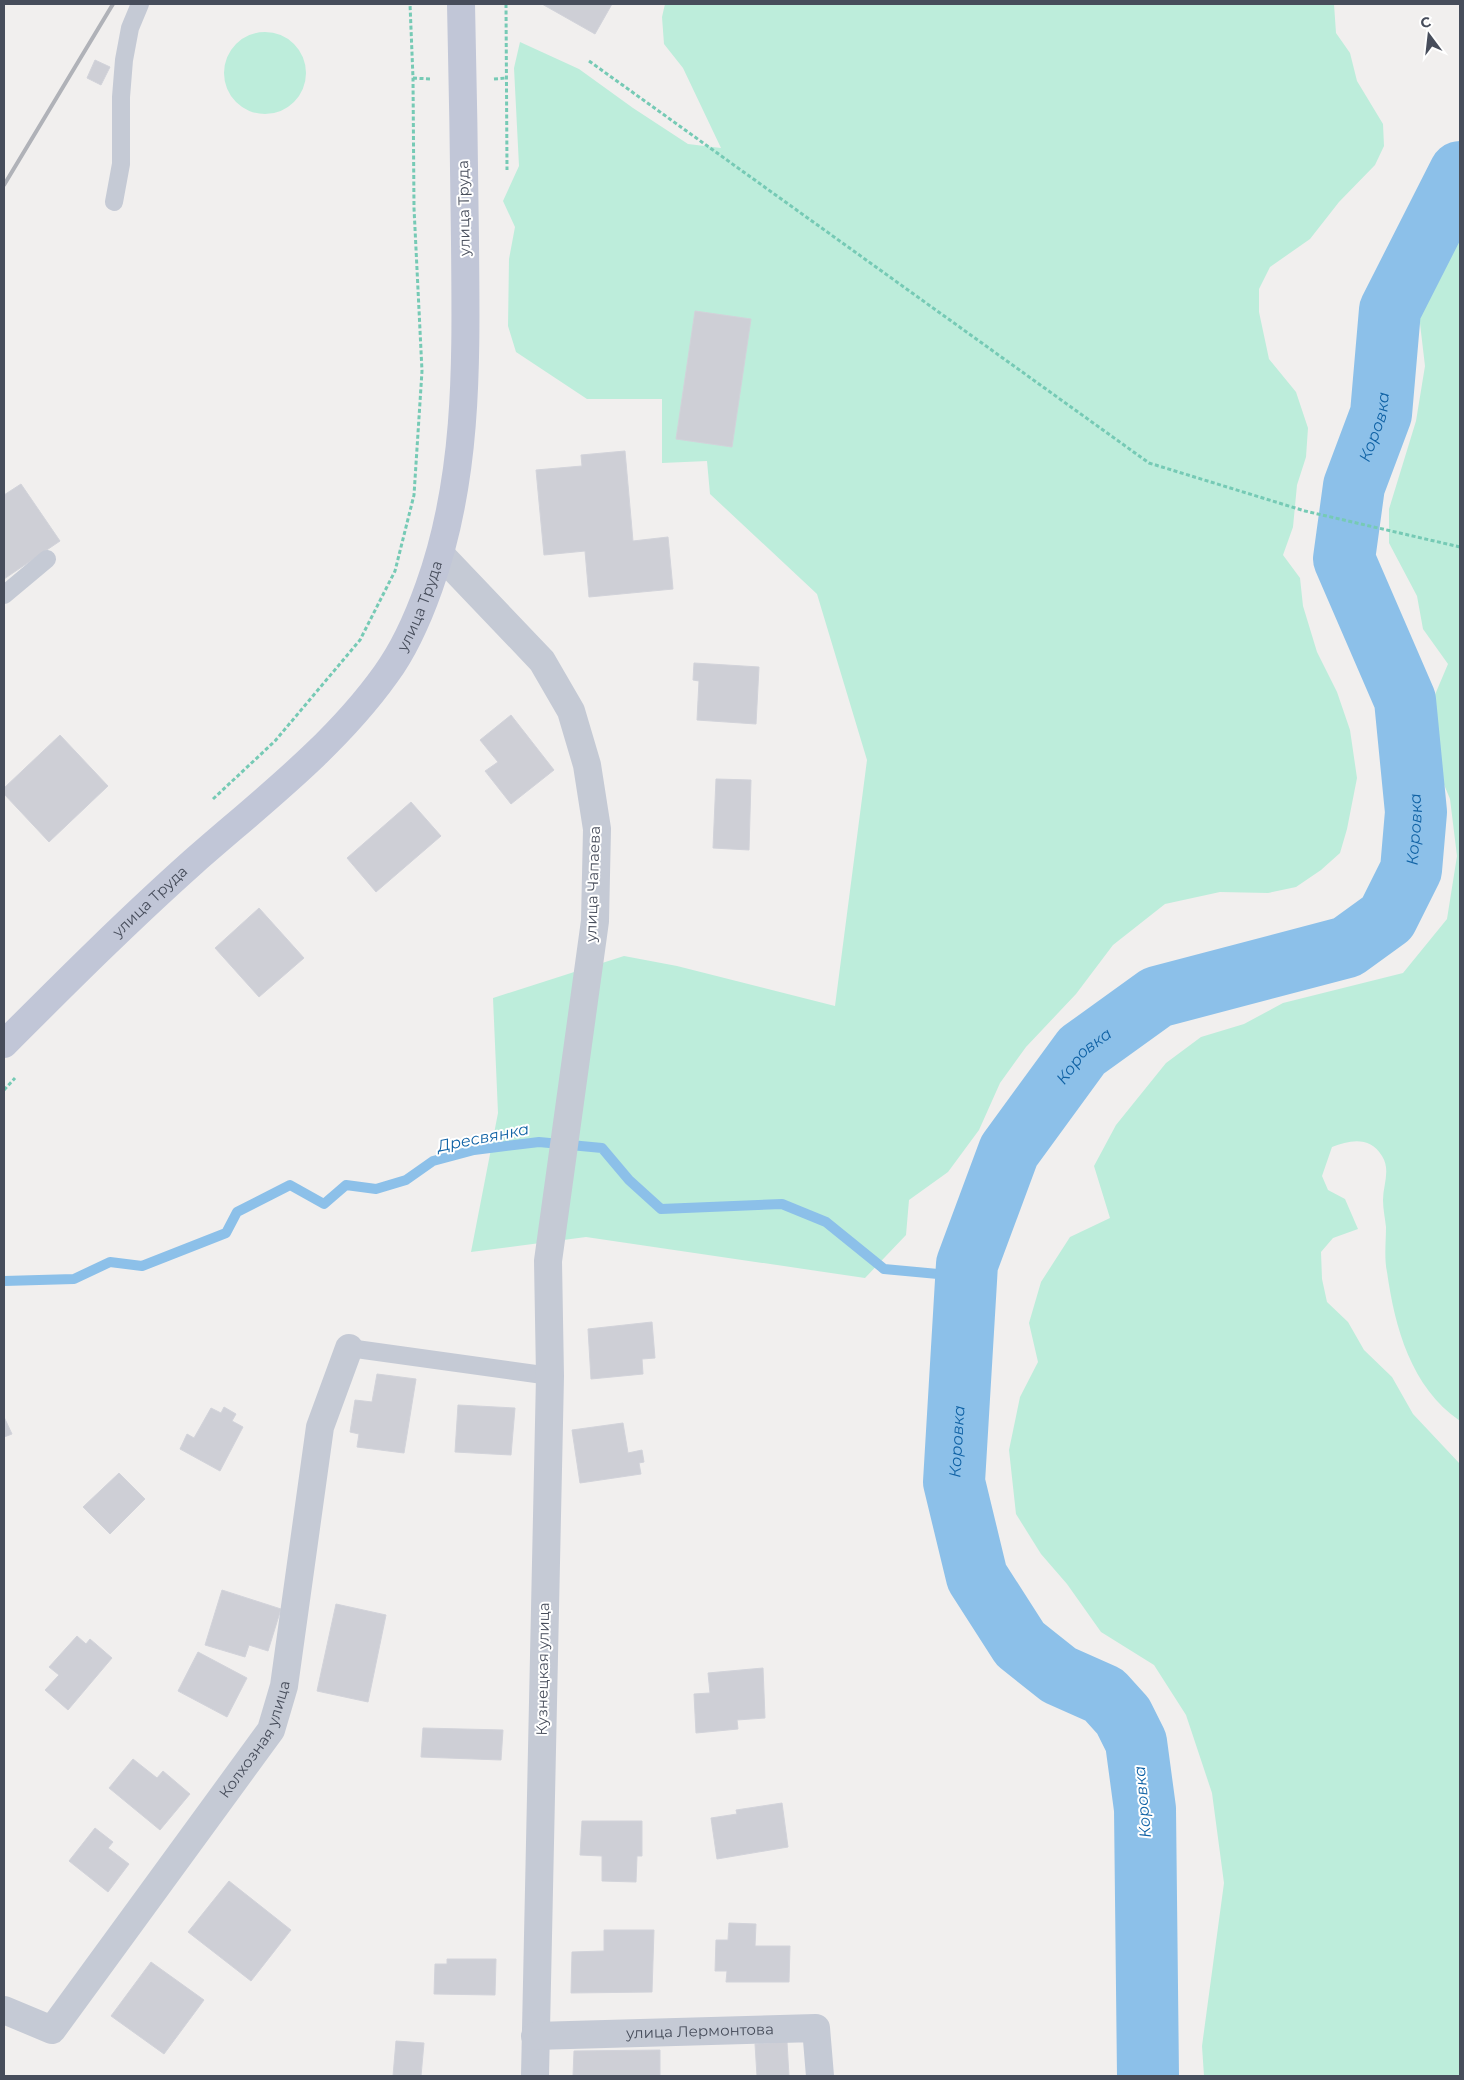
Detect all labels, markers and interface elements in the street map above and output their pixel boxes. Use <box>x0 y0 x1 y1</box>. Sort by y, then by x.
north arrow <box>1404 10 1454 60</box>
text: С <box>1418 12 1433 32</box>
street label: улица Труда <box>453 160 474 257</box>
water label: Коровка <box>1355 391 1393 464</box>
street label: улица Труда <box>392 558 446 655</box>
water label: Коровка <box>1402 792 1426 866</box>
street label: улица Чапаева <box>581 826 604 943</box>
street label: улица Труда <box>107 862 191 942</box>
water label: Коровка <box>1052 1024 1115 1088</box>
water label: Дресвянка <box>434 1119 531 1156</box>
water label: Коровка <box>945 1405 969 1478</box>
street label: Кузнецкая улица <box>532 1602 553 1736</box>
street label: Колхозная улица <box>215 1679 294 1802</box>
water label: Коровка <box>1130 1765 1155 1839</box>
street label: улица Лермонтова <box>625 2019 774 2042</box>

